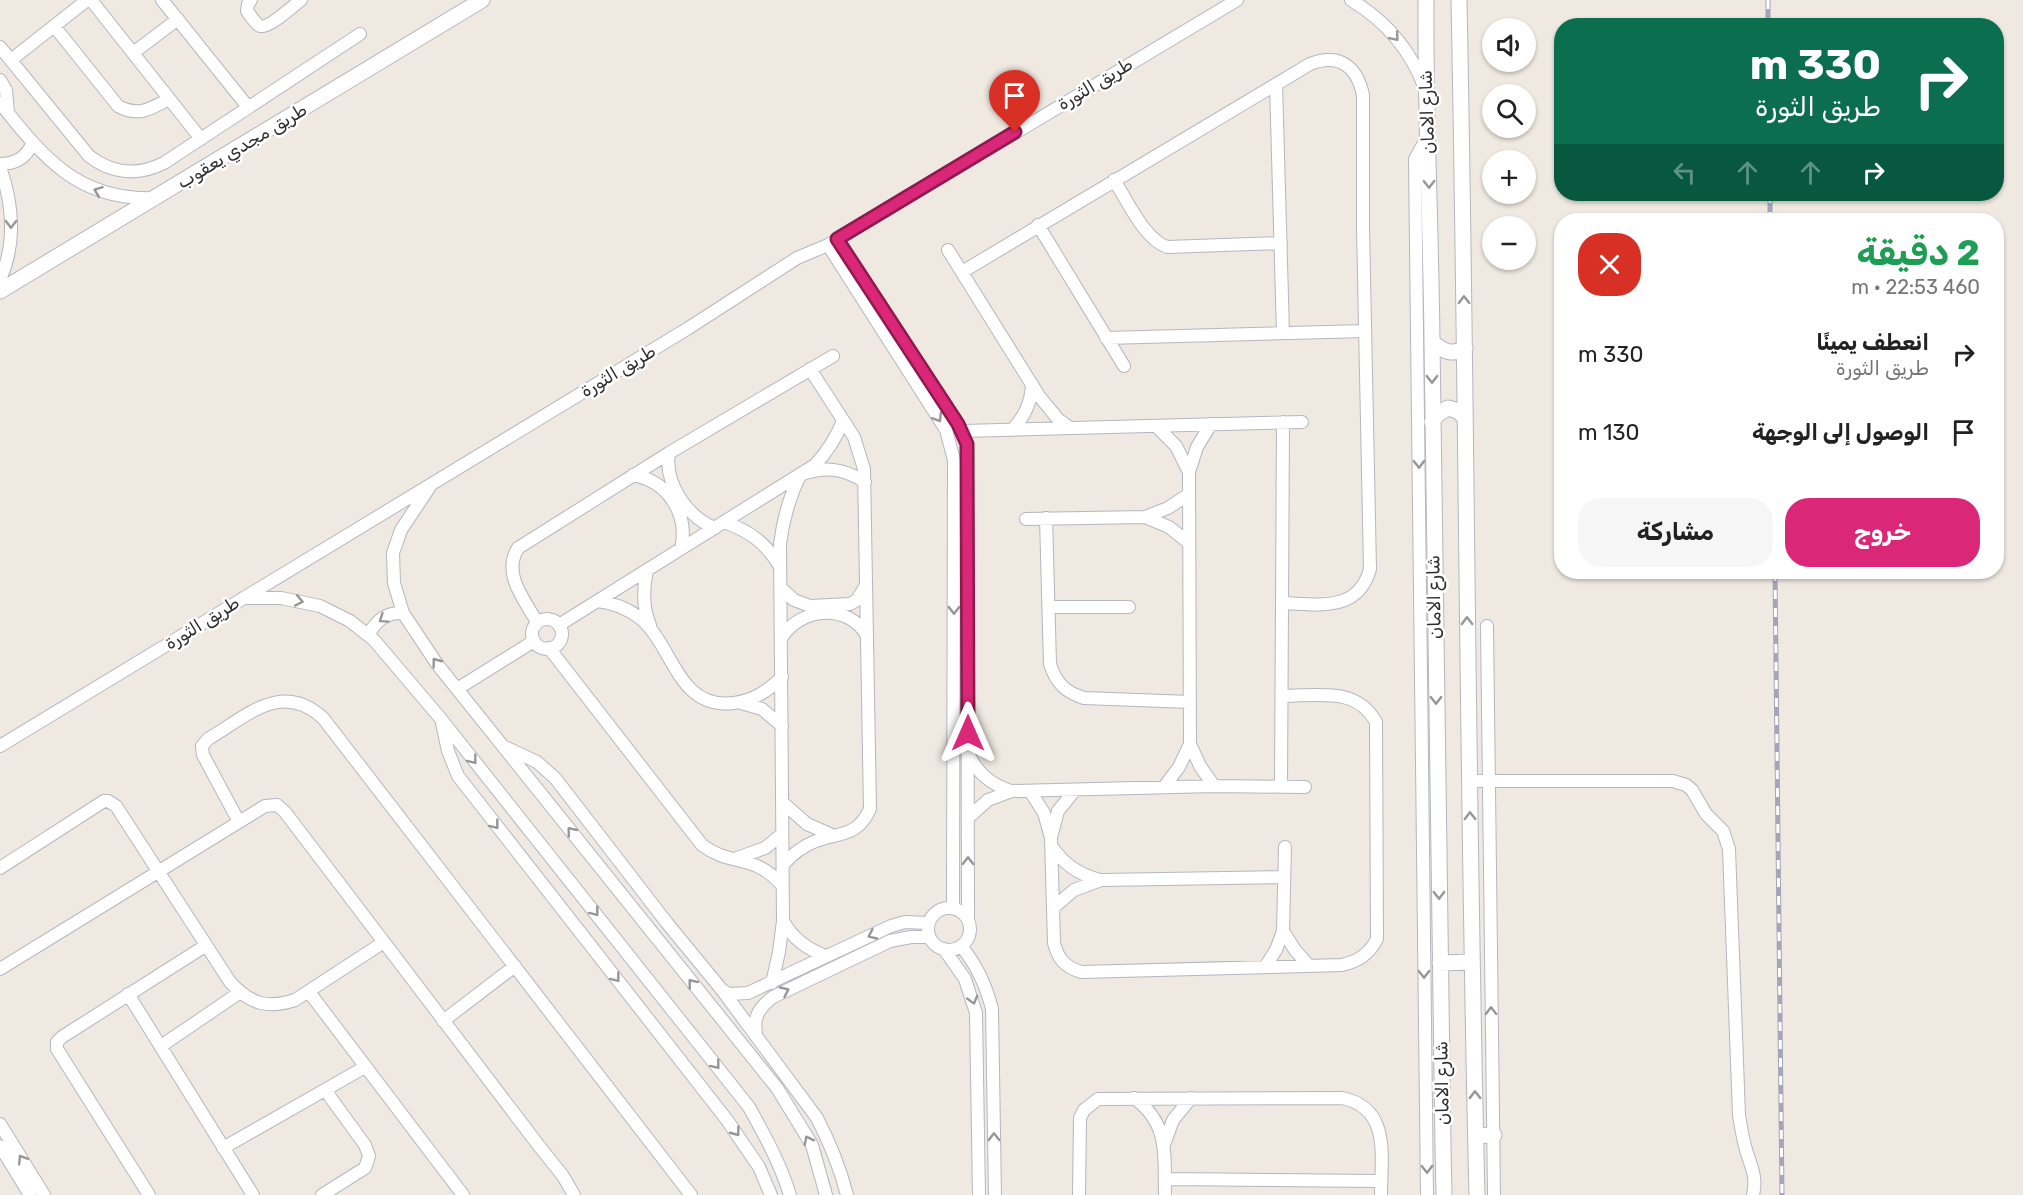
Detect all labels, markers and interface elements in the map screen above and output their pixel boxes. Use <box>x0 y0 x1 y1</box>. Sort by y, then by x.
map controls <box>1482 18 1536 270</box>
button: sound <box>1482 18 1536 72</box>
one-way arrow <box>1388 30 1399 41</box>
text: 330 m <box>1750 40 1881 90</box>
icon: right <box>1902 42 1980 120</box>
street label: طريق الثورة <box>1053 53 1137 115</box>
pin <box>989 70 1040 132</box>
street label: شارع الامان <box>1415 70 1440 154</box>
icon: arrive <box>998 79 1031 112</box>
button: search <box>1482 84 1536 138</box>
text: طريق الثورة <box>1755 91 1881 123</box>
street label: طريق مجدي يعقوب <box>173 99 312 194</box>
button: + <box>1482 150 1536 204</box>
icon: left <box>1668 156 1701 189</box>
icon: ahead <box>1731 156 1764 189</box>
icon: ahead <box>1794 156 1827 189</box>
icon: right <box>1857 156 1890 189</box>
one-way arrow <box>1423 180 1435 189</box>
one-way arrow <box>93 186 104 198</box>
button: − <box>1482 216 1536 270</box>
one-way arrow <box>5 219 17 228</box>
text: 2 دقيقة <box>1856 231 1980 274</box>
button: close <box>1578 233 1641 296</box>
text: 460 m · 22:53 <box>1851 275 1980 299</box>
one-way arrow <box>1458 295 1470 304</box>
text: انعطف يمينًا <box>1816 329 1929 356</box>
icon: right <box>1947 338 1980 371</box>
street label: طريق الثورة <box>576 340 660 402</box>
text: 330 m <box>1578 341 1643 368</box>
text: طريق الثورة <box>1836 356 1929 380</box>
one-way arrow <box>1426 375 1438 384</box>
one-way arrow <box>931 411 942 422</box>
icon: arrive <box>1947 416 1980 449</box>
text: 130 m <box>1578 419 1640 446</box>
text: الوصول إلى الوجهة <box>1752 419 1929 446</box>
one-way arrow <box>1413 459 1425 468</box>
button: مشاركة <box>1578 498 1773 567</box>
button: خروج <box>1785 498 1980 567</box>
street label: شارع الامان <box>1422 555 1447 639</box>
street label: طريق الثورة <box>161 591 243 655</box>
one-way arrow <box>294 594 304 607</box>
one-way arrow <box>948 605 960 614</box>
one-way arrow <box>378 612 389 623</box>
one-way arrow <box>1461 616 1473 625</box>
one-way arrow <box>432 658 443 669</box>
one-way arrow <box>1429 696 1442 705</box>
position arrow <box>936 701 1000 765</box>
one-way arrow <box>466 753 477 764</box>
one-way arrow <box>1464 811 1476 820</box>
one-way arrow <box>487 818 498 829</box>
one-way arrow <box>567 827 578 838</box>
one-way arrow <box>962 857 974 866</box>
one-way arrow <box>1433 891 1445 900</box>
one-way arrow <box>587 906 598 917</box>
one-way arrow <box>867 927 878 939</box>
one-way arrow <box>1418 969 1431 978</box>
one-way arrow <box>608 971 619 982</box>
one-way arrow <box>689 979 700 990</box>
one-way arrow <box>779 987 790 999</box>
one-way arrow <box>965 995 978 1005</box>
one-way arrow <box>1485 1006 1498 1015</box>
street label: شارع الامان <box>1430 1041 1455 1125</box>
one-way arrow <box>708 1058 719 1069</box>
one-way arrow <box>1468 1090 1481 1099</box>
one-way arrow <box>728 1125 739 1136</box>
one-way arrow <box>988 1132 1001 1141</box>
one-way arrow <box>804 1135 816 1146</box>
one-way arrow <box>18 1155 29 1166</box>
one-way arrow <box>1421 1164 1433 1173</box>

